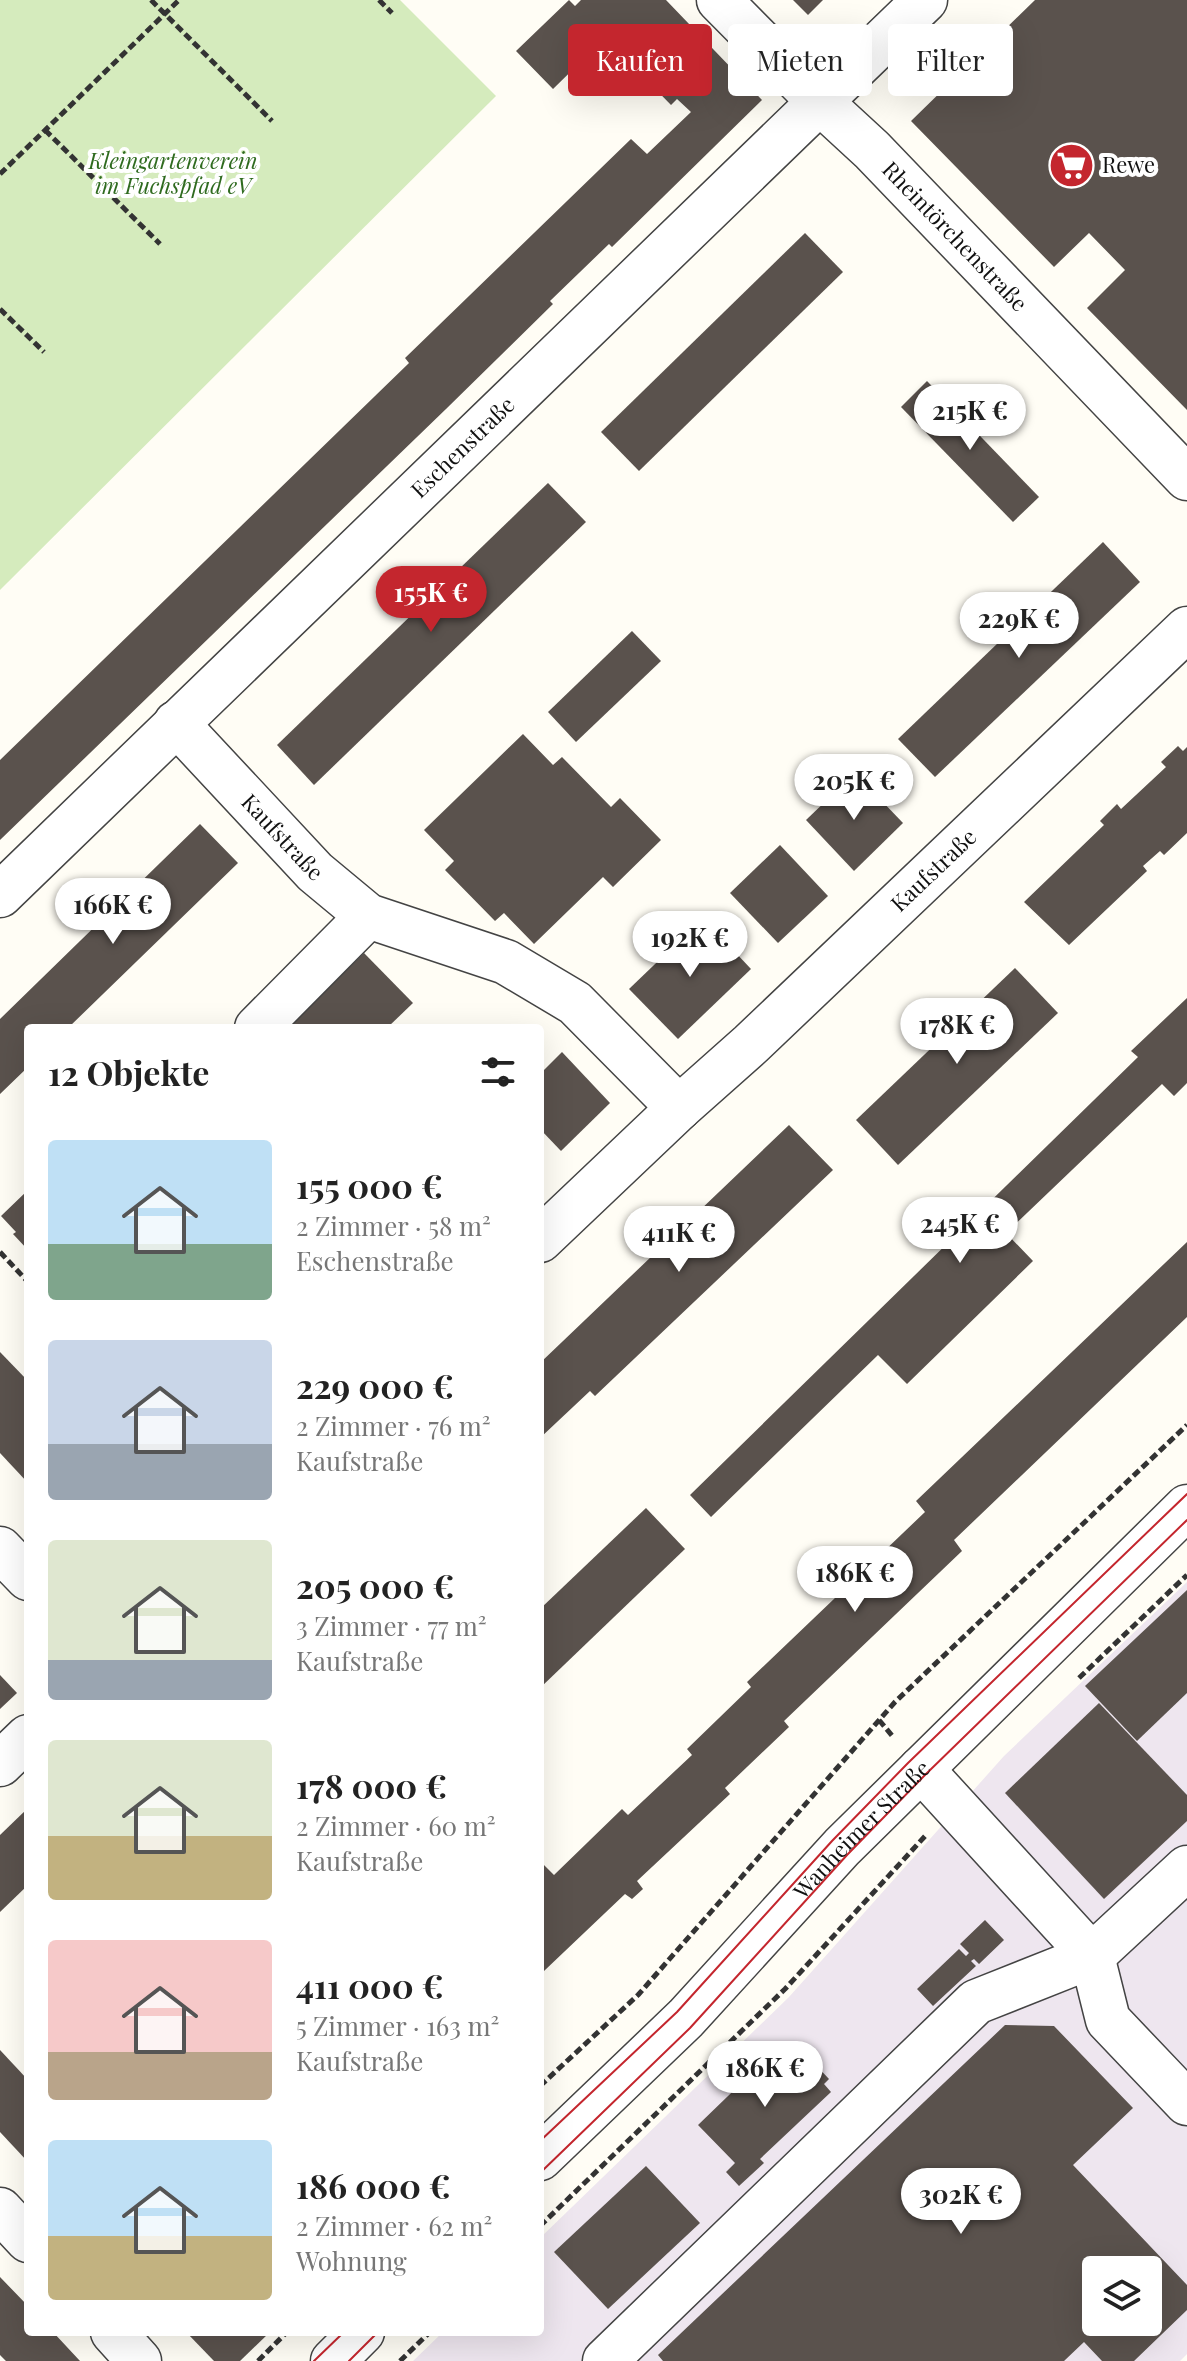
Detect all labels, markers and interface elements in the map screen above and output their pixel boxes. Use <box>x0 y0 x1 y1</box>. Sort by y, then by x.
chip: Kaufen <box>568 24 712 96</box>
chip: Mieten <box>728 24 872 96</box>
chip: Filter <box>888 24 1013 96</box>
supermarket icon: Rewe <box>1047 141 1095 189</box>
park label: Kleingartenverein im Fuchspfad eV <box>87 145 258 200</box>
place label: Rewe <box>1102 149 1155 179</box>
street label: Rheintörchenstraße <box>876 154 1035 317</box>
pin: 215K € <box>905 384 1035 452</box>
street label: Eschenstraße <box>404 389 521 504</box>
text: 215K € <box>932 392 1008 427</box>
pin: 155K € <box>366 566 496 634</box>
text: 155K € <box>394 574 468 609</box>
pin: 229K € <box>954 592 1084 660</box>
text: 229K € <box>978 600 1060 635</box>
pin: 205K € <box>789 754 919 822</box>
text: 205K € <box>812 762 896 797</box>
street label: Kaufstraße <box>235 787 330 887</box>
street label: Kaufstraße <box>883 821 982 918</box>
pin: 166K € <box>48 878 178 946</box>
text: 166K € <box>73 886 153 921</box>
pin: 192K € <box>625 911 755 979</box>
text: 192K € <box>651 919 729 954</box>
pin: 178K € <box>892 998 1022 1066</box>
text: 178K € <box>918 1006 996 1041</box>
text: 12 Objekte <box>48 1049 209 1095</box>
icon: filters <box>476 1050 520 1094</box>
text: 155 000 € <box>296 1162 443 1208</box>
icon: home <box>112 1172 208 1268</box>
pin: 245K € <box>895 1197 1025 1265</box>
text: 245K € <box>920 1205 1000 1240</box>
pin: 411K € <box>614 1206 744 1274</box>
text: 2 Zimmer · 58 m² <box>296 1208 491 1243</box>
text: 411K € <box>642 1214 716 1249</box>
text: Eschenstraße <box>296 1243 454 1278</box>
text: 229 000 € <box>296 1362 454 1408</box>
icon: home <box>112 1372 208 1468</box>
text: 2 Zimmer · 76 m² <box>296 1408 491 1443</box>
text: Kaufstraße <box>296 1443 423 1478</box>
pin: 186K € <box>790 1546 920 1614</box>
text: 186K € <box>815 1554 895 1589</box>
text: 205 000 € <box>296 1562 454 1608</box>
icon: home <box>112 1572 208 1668</box>
text: 3 Zimmer · 77 m² <box>296 1608 487 1643</box>
text: Kaufstraße <box>296 1643 423 1678</box>
street label: Wanheimer Straße <box>785 1753 936 1906</box>
text: 178 000 € <box>296 1762 447 1808</box>
icon: home <box>112 1772 208 1868</box>
text: 2 Zimmer · 60 m² <box>296 1808 496 1843</box>
text: Kaufstraße <box>296 1843 423 1878</box>
text: 411 000 € <box>296 1962 443 2008</box>
icon: home <box>112 1972 208 2068</box>
text: 5 Zimmer · 163 m² <box>296 2008 499 2043</box>
pin: 186K € <box>700 2041 830 2109</box>
text: Kaufstraße <box>296 2043 423 2078</box>
text: 186K € <box>725 2049 805 2084</box>
text: 186 000 € <box>296 2162 451 2208</box>
pin: 302K € <box>896 2168 1026 2236</box>
icon: home <box>112 2172 208 2268</box>
text: 302K € <box>919 2176 1003 2211</box>
text: 2 Zimmer · 62 m² <box>296 2208 492 2243</box>
text: Wohnung <box>296 2243 407 2278</box>
map controls <box>1082 2256 1162 2336</box>
button: layers <box>1082 2256 1162 2336</box>

